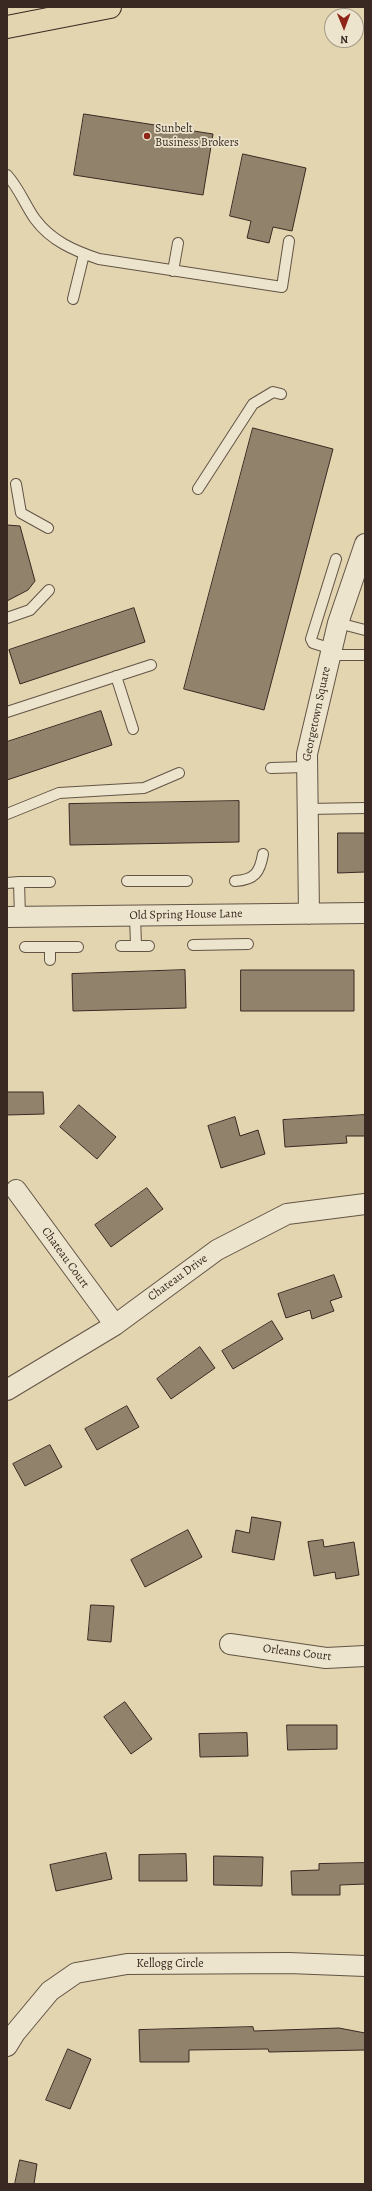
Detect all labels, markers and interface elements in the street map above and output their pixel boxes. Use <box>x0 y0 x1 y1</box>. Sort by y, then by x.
north arrow <box>324 8 364 48</box>
text: N <box>340 32 348 47</box>
place label: Sunbelt Business Brokers <box>155 122 239 150</box>
marker: Sunbelt Business Brokers <box>142 131 152 141</box>
street label: Georgetown Square <box>300 665 334 763</box>
street label: Old Spring House Lane <box>129 907 243 923</box>
street label: Chateau Court <box>38 1225 92 1291</box>
street label: Chateau Drive <box>145 1252 211 1304</box>
street label: Orleans Court <box>262 1642 332 1664</box>
street label: Kellogg Circle <box>136 1957 204 1971</box>

